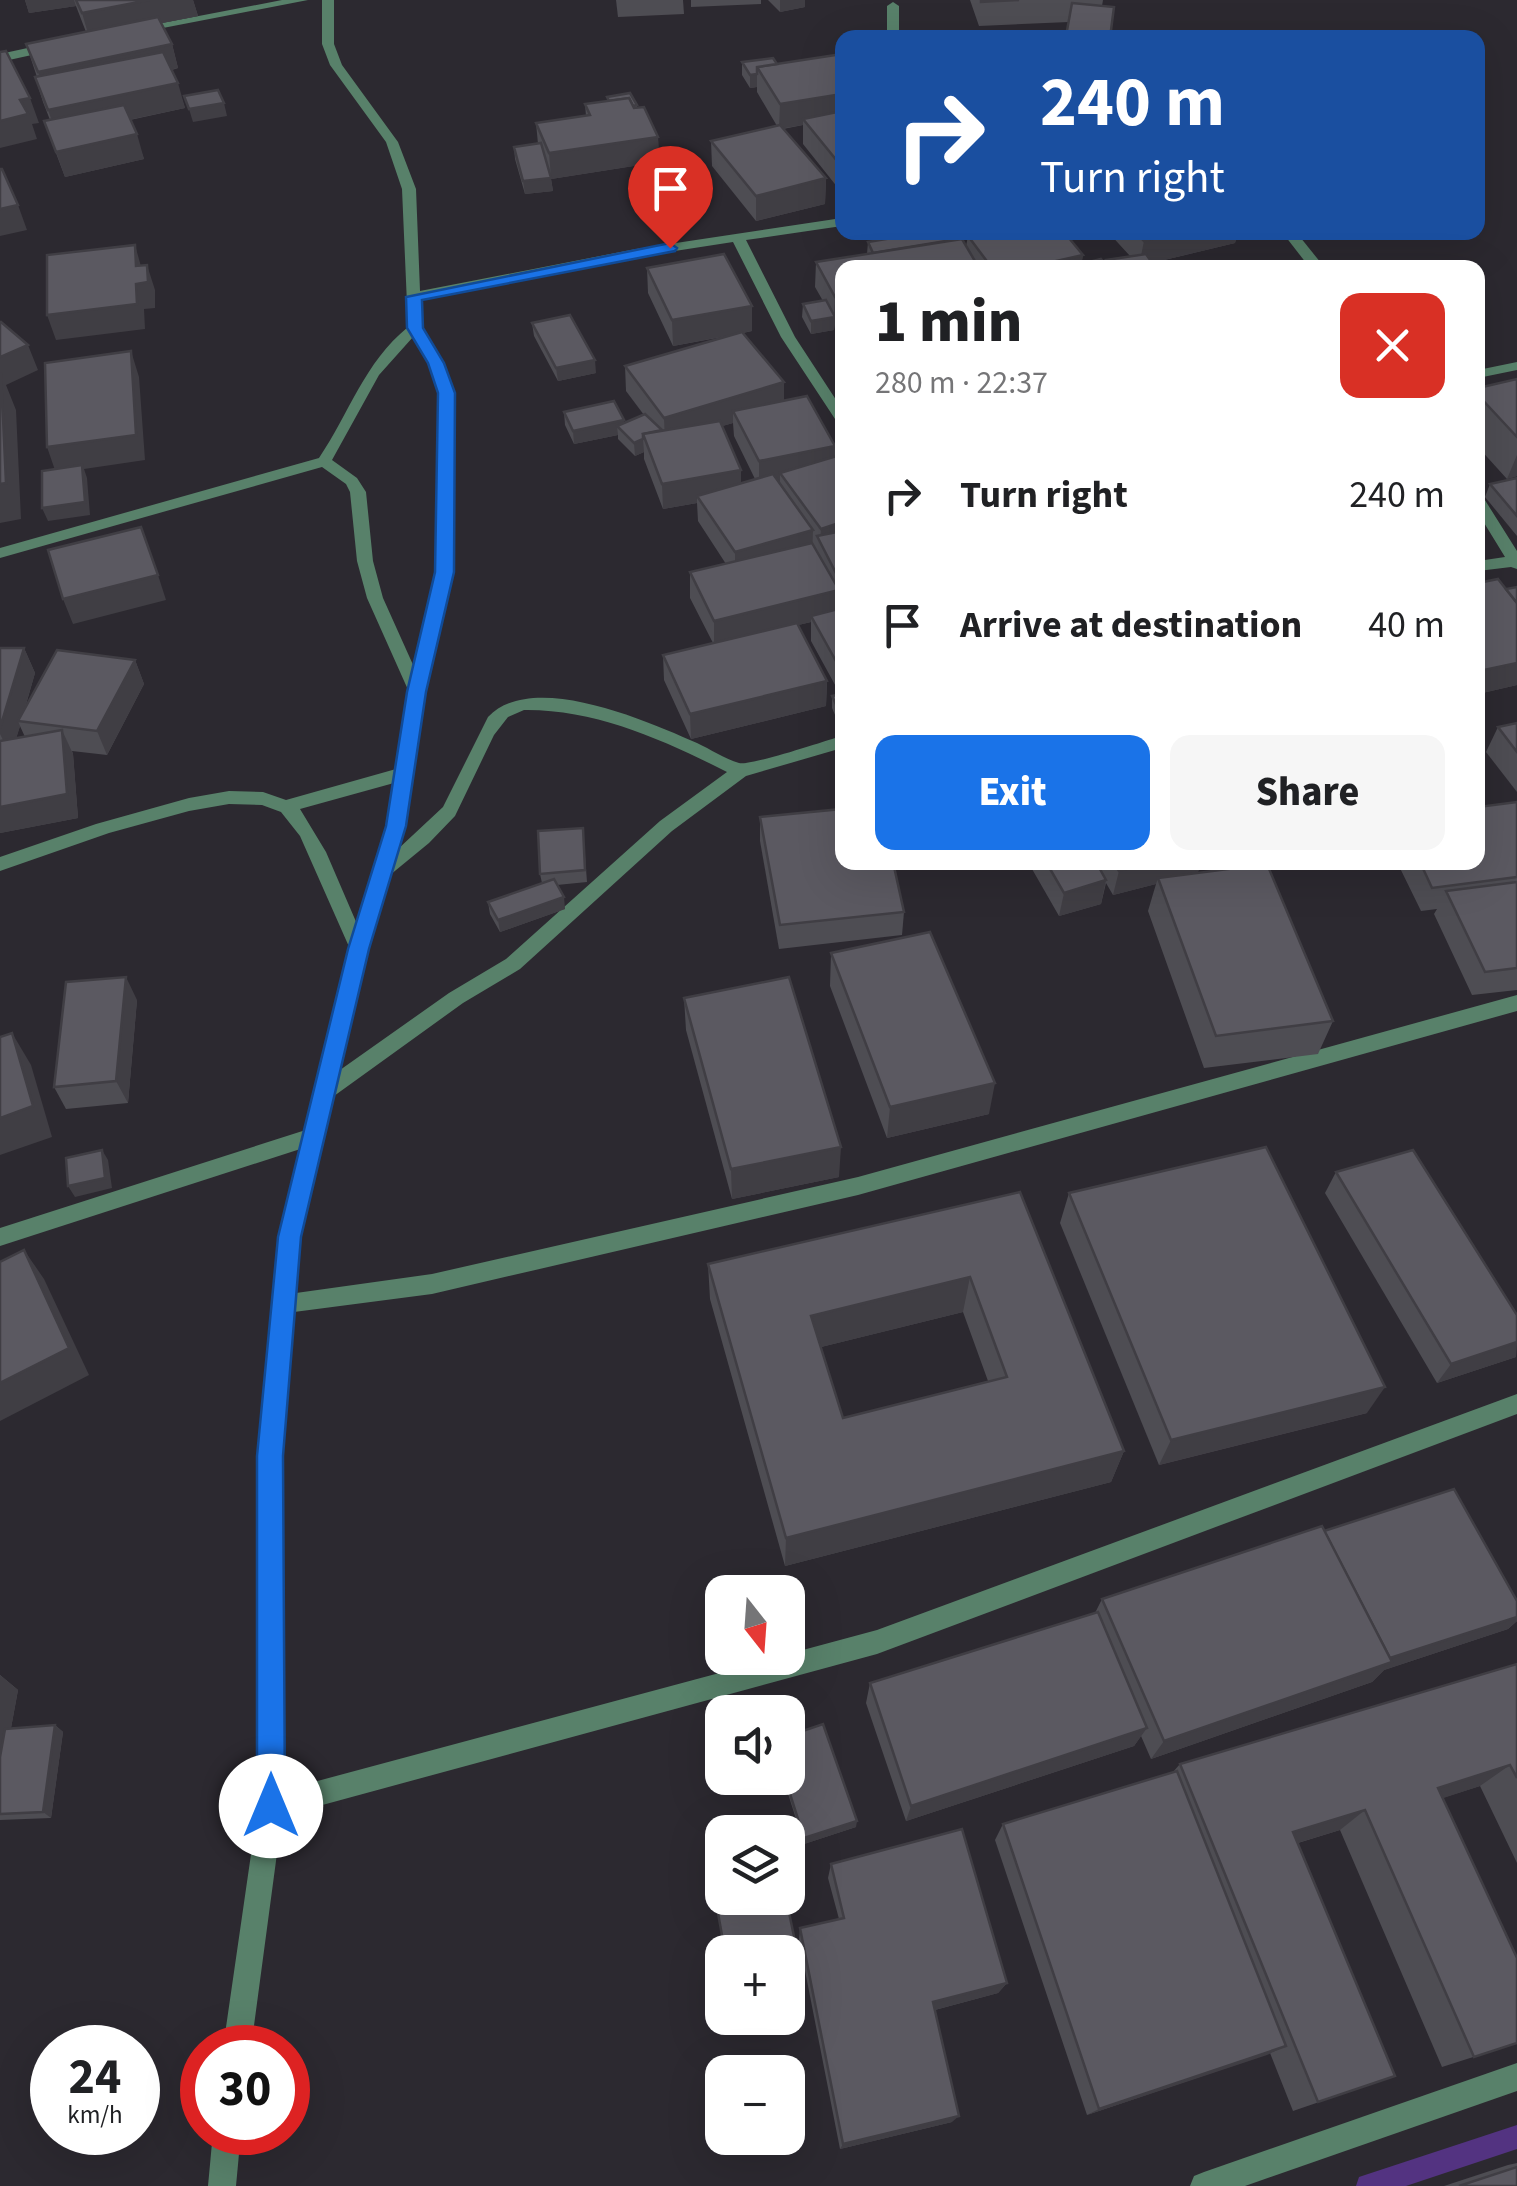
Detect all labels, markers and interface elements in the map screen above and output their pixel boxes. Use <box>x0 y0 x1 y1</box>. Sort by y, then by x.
text: 240 m <box>1040 53 1225 153</box>
icon: right <box>875 70 1005 200</box>
pin <box>628 146 713 249</box>
text: Turn right <box>1040 146 1225 210</box>
icon: arrive <box>643 161 698 216</box>
text: 1 min <box>875 280 1022 365</box>
button: close <box>1340 293 1445 398</box>
text: 280 m · 22:37 <box>875 360 1048 406</box>
icon: right <box>875 468 930 523</box>
text: Turn right <box>960 468 1128 522</box>
text: 240 m <box>1349 468 1445 522</box>
icon: arrive <box>875 598 930 653</box>
text: Arrive at destination <box>960 598 1302 652</box>
text: 40 m <box>1368 598 1445 652</box>
button: Exit <box>875 735 1150 850</box>
button: Share <box>1170 735 1445 850</box>
north arrow <box>705 1575 805 1675</box>
map controls <box>705 1575 805 2155</box>
button: sound <box>705 1695 805 1795</box>
position arrow <box>219 1754 323 1858</box>
button: layers <box>705 1815 805 1915</box>
button: + <box>705 1935 805 2035</box>
speed limit sign: 30 <box>180 2025 310 2155</box>
text: 24 <box>69 2042 121 2113</box>
button: − <box>705 2055 805 2155</box>
text: km/h <box>67 2097 123 2133</box>

